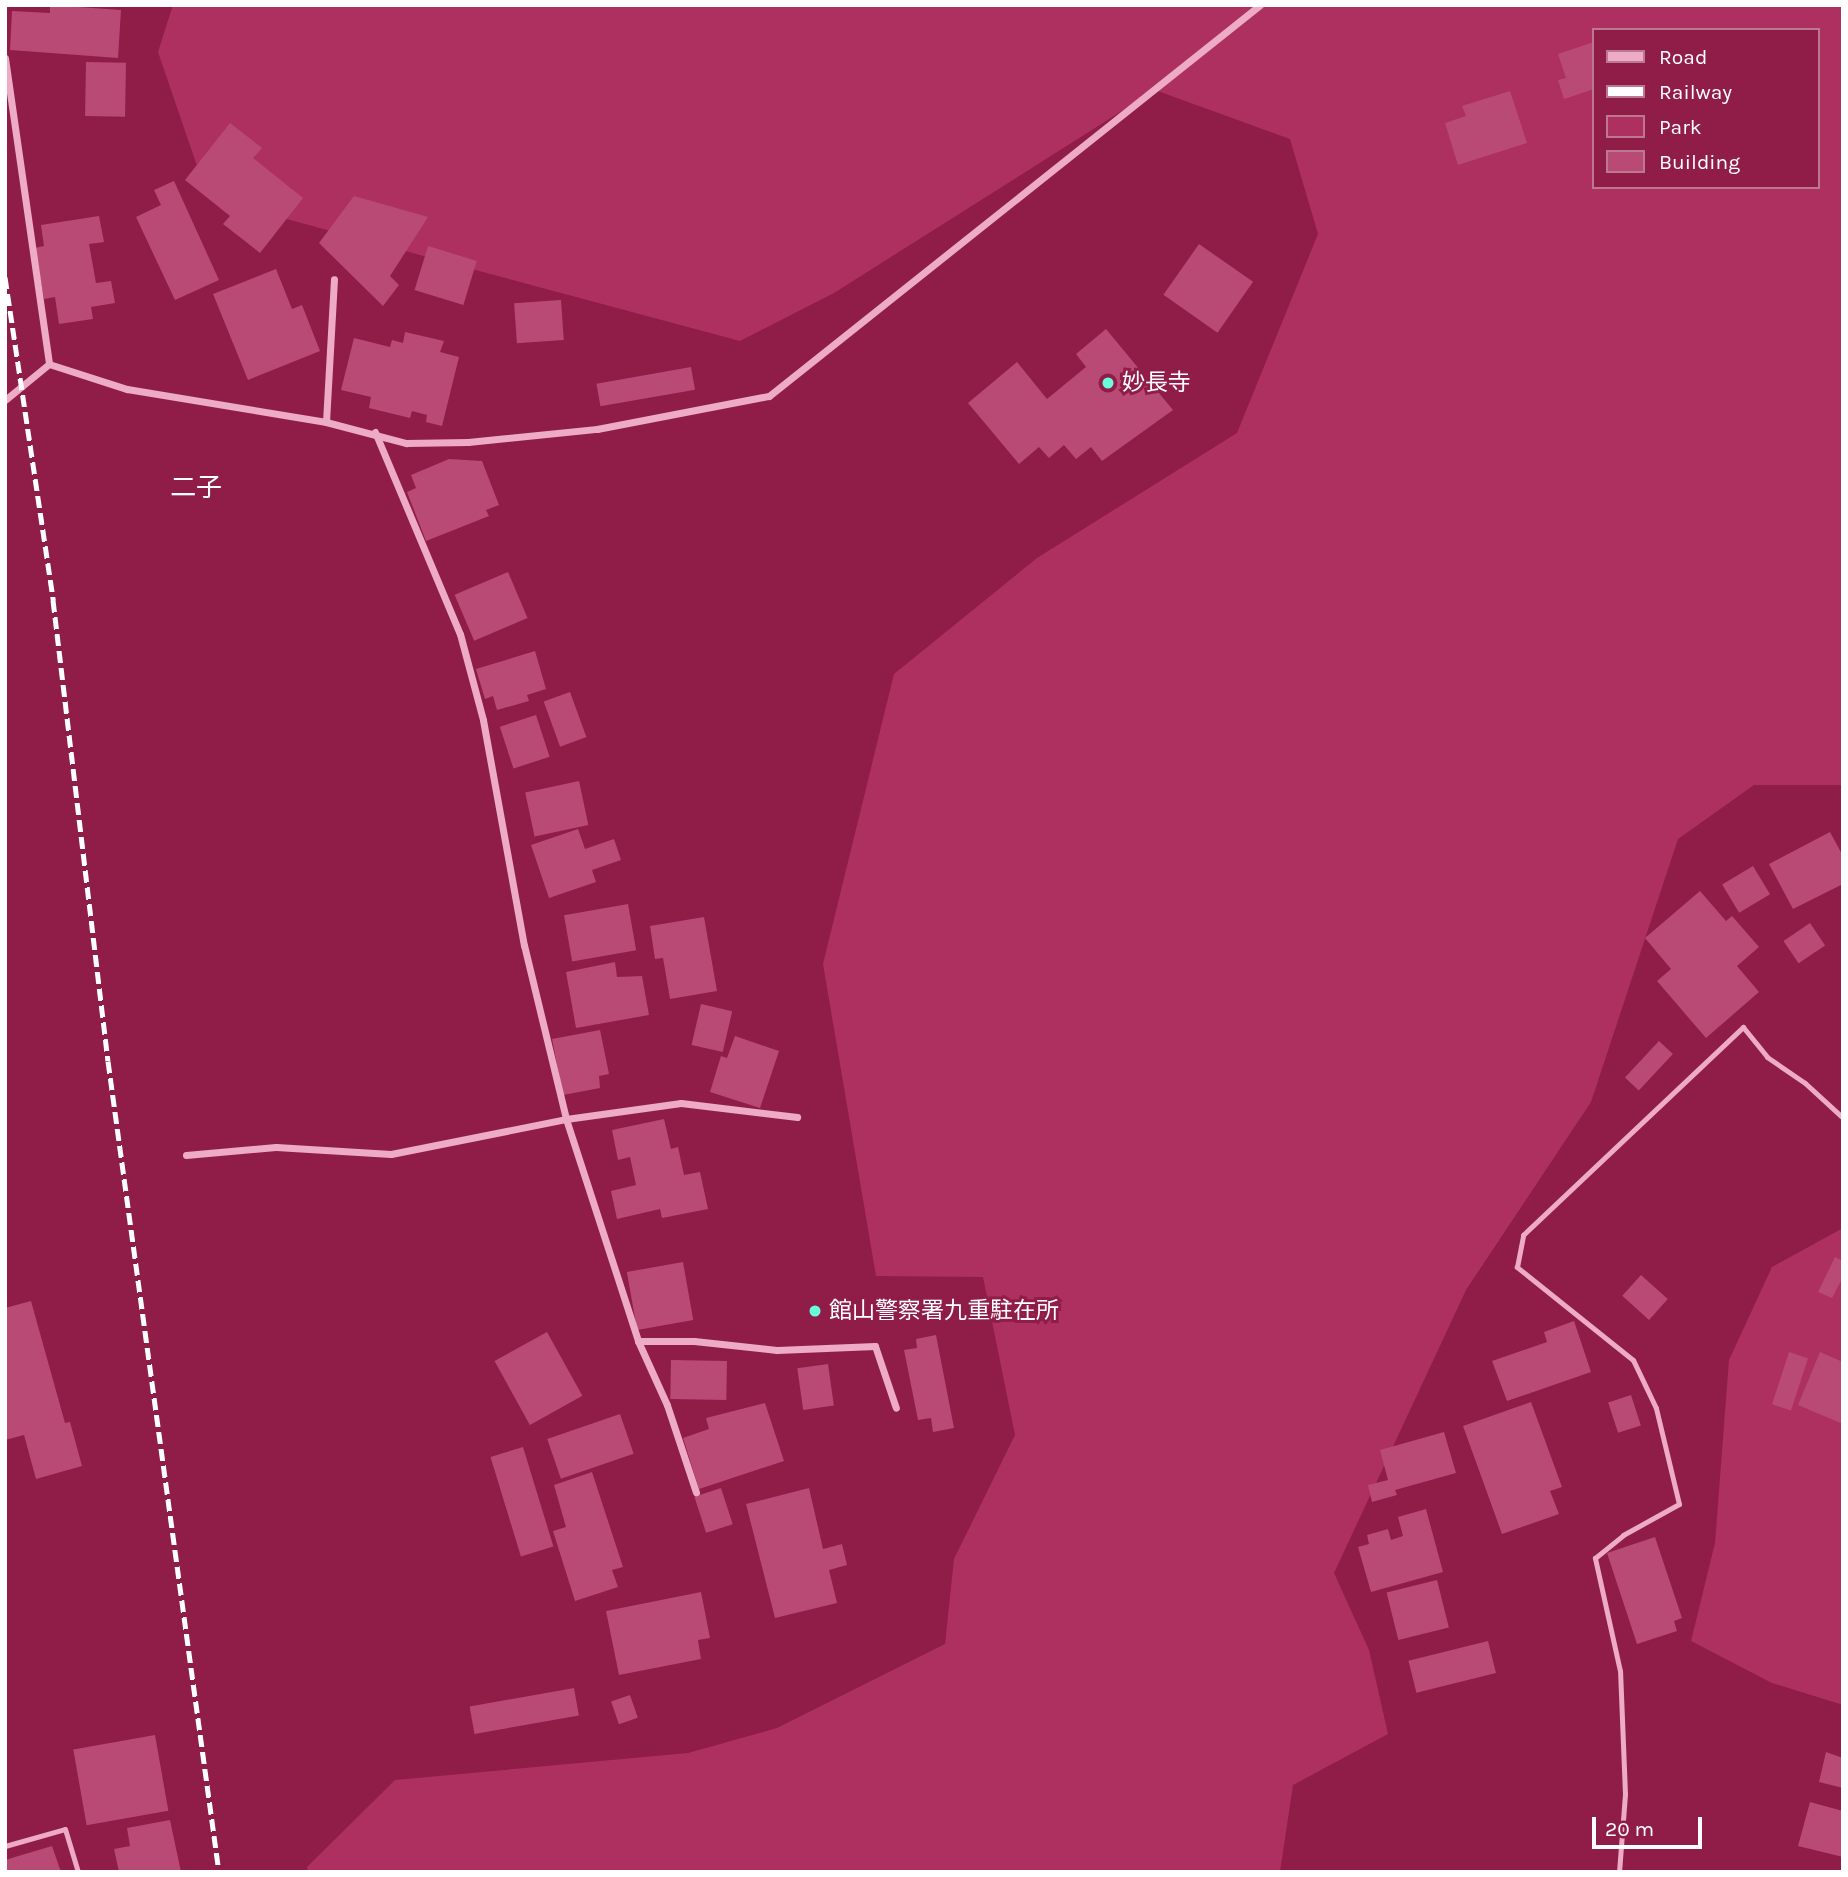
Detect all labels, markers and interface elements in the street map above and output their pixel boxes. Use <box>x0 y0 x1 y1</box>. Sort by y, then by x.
legend <box>1592 28 1820 189</box>
text: Road <box>1659 45 1707 69</box>
text: Railway <box>1659 80 1732 104</box>
text: Park <box>1659 115 1702 139</box>
text: Building <box>1659 150 1740 174</box>
place label: 妙長寺 <box>1122 369 1191 397</box>
marker: 妙長寺 <box>1100 375 1116 391</box>
district label: 二子 <box>170 472 222 504</box>
place label: 館山警察署九重駐在所 <box>829 1297 1059 1325</box>
marker: 館山警察署九重駐在所 <box>807 1303 823 1319</box>
scale bar <box>1596 1804 1706 1848</box>
text: 20 m <box>1605 1817 1654 1841</box>

